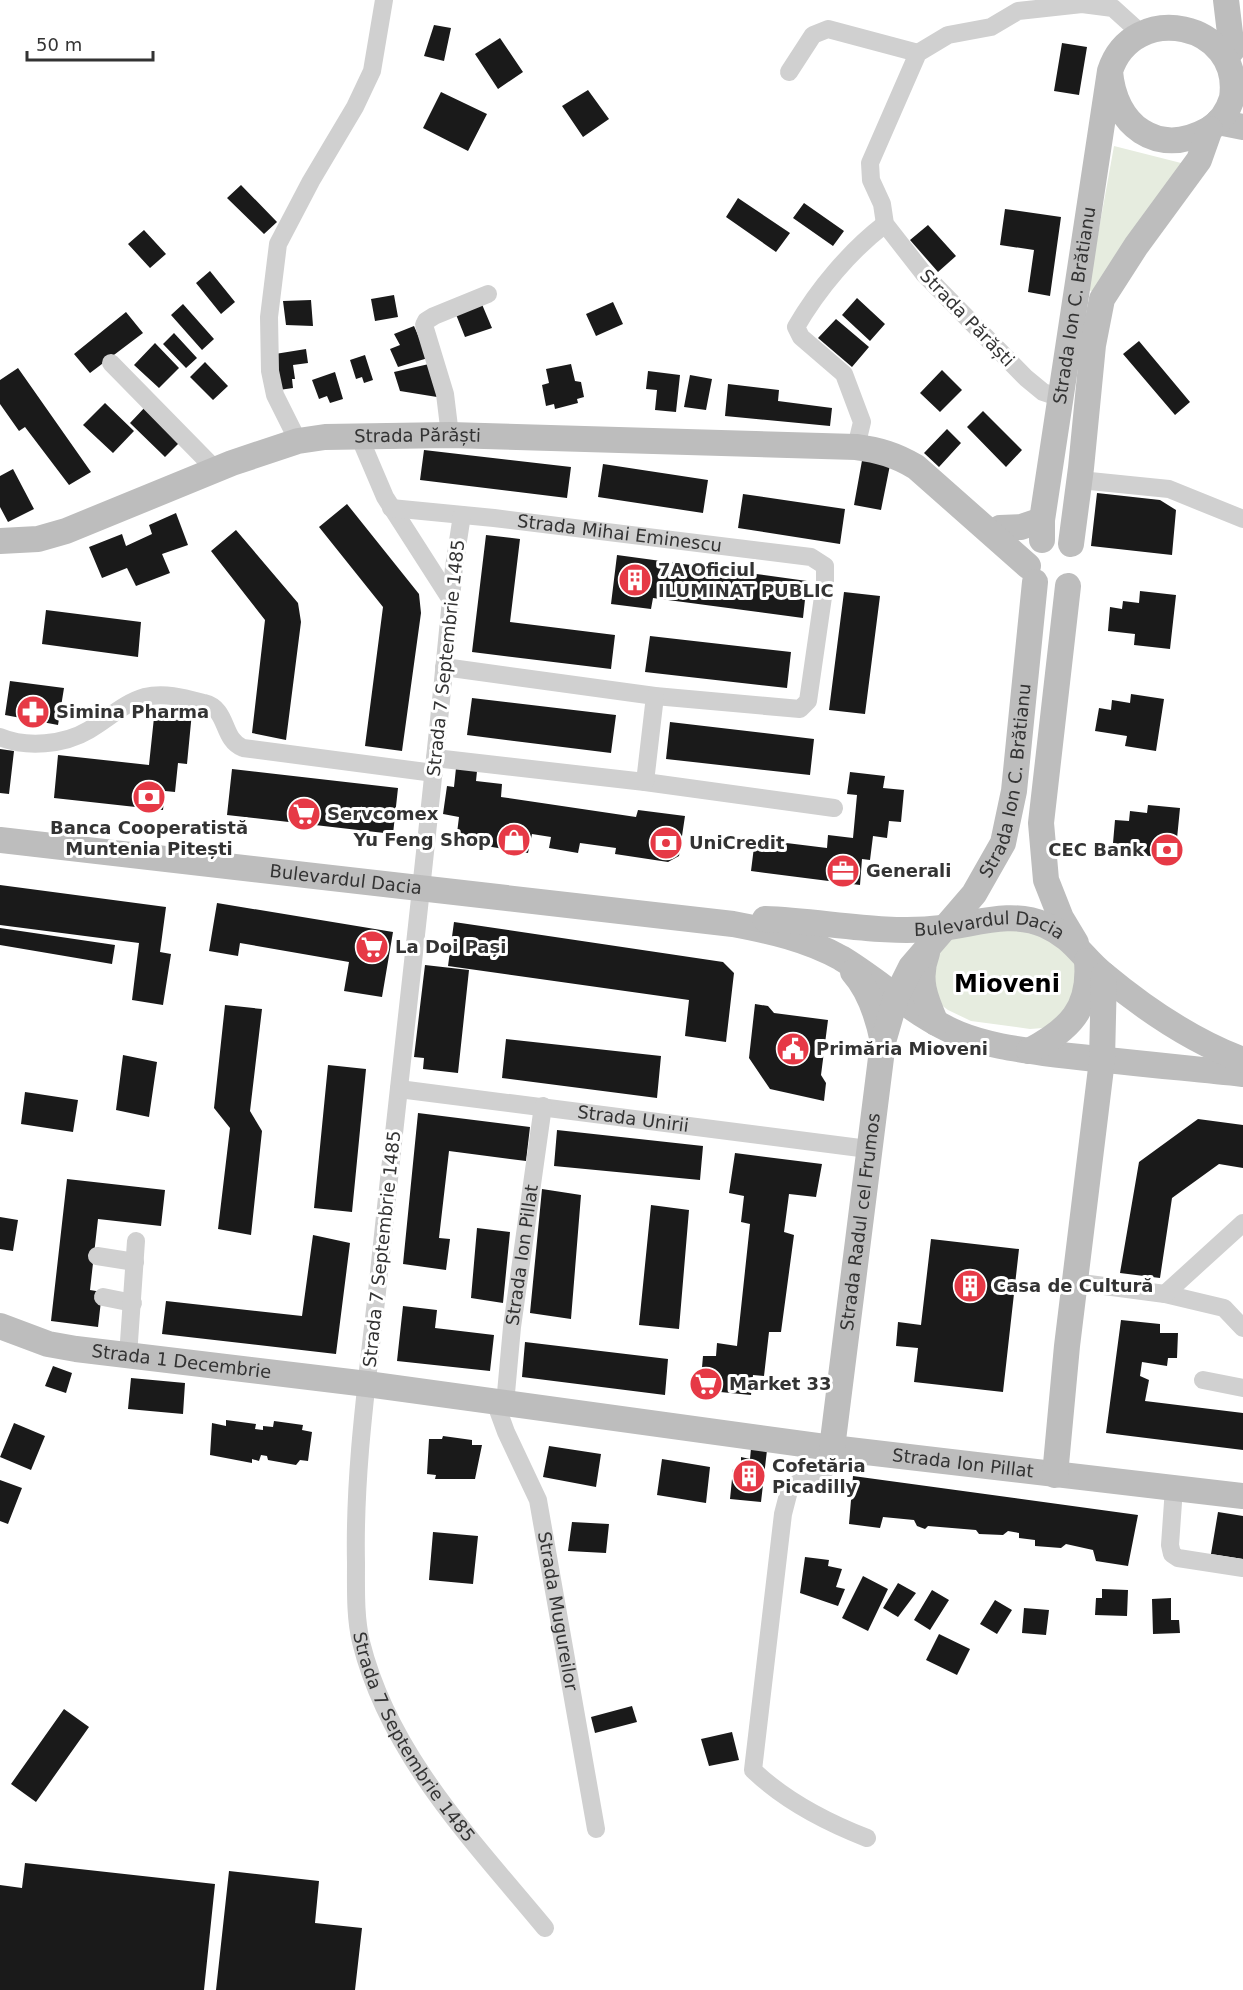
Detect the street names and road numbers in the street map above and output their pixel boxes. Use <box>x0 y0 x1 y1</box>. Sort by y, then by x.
street label: Strada Ion C. Brătianu <box>1049 205 1099 406</box>
street label: Strada Părăști <box>916 265 1019 371</box>
street label: Strada Părăști <box>354 424 481 447</box>
street label: Strada Mihai Eminescu <box>516 510 723 556</box>
street label: Strada 7 Septembrie 1485 <box>423 538 468 778</box>
street label: Strada Ion C. Brătianu <box>974 683 1035 881</box>
street label: Bulevardul Dacia <box>269 860 423 898</box>
street label: Bulevardul Dacia <box>914 907 1069 944</box>
street label: Strada Unirii <box>576 1101 690 1136</box>
street label: Strada Radul cel Frumos <box>836 1112 884 1332</box>
street label: Strada 7 Septembrie 1485 <box>359 1129 404 1369</box>
street label: Strada Ion Pillat <box>501 1183 542 1327</box>
street label: Strada 1 Decembrie <box>91 1340 273 1382</box>
street label: Strada Ion Pillat <box>891 1444 1035 1481</box>
street label: Strada Mugureilor <box>534 1530 583 1693</box>
street label: Strada 7 Septembrie 1485 <box>349 1630 480 1846</box>

